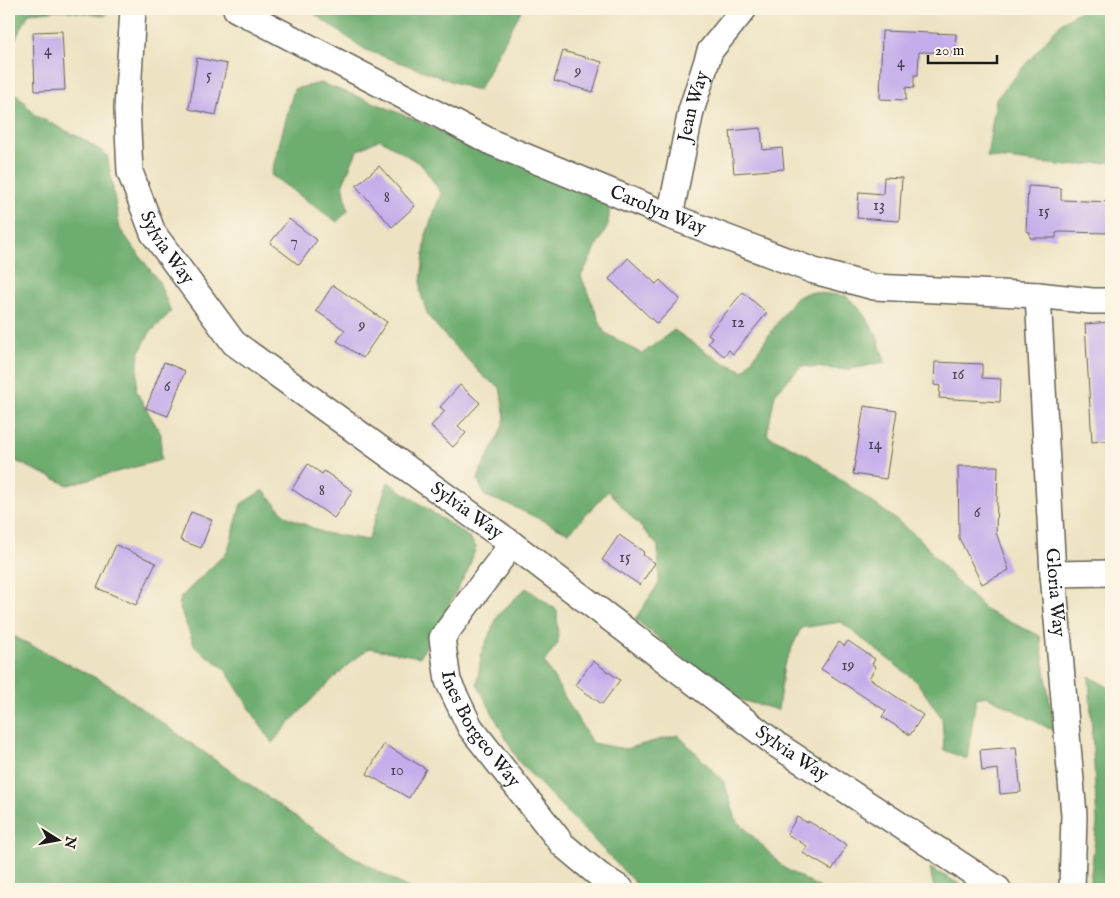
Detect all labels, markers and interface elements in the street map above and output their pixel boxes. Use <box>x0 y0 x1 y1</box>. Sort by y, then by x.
scale bar <box>928 32 996 64</box>
house number: 4 <box>44 41 52 61</box>
text: 20 m <box>935 41 965 60</box>
house number: 4 <box>897 53 905 73</box>
house number: 9 <box>574 62 582 82</box>
house number: 5 <box>206 66 212 86</box>
street label: Jean Way <box>673 67 715 146</box>
street label: Carolyn Way <box>606 180 710 241</box>
house number: 8 <box>384 188 390 208</box>
house number: 13 <box>873 196 885 216</box>
house number: 15 <box>1038 202 1050 222</box>
street label: Sylvia Way <box>134 208 200 290</box>
house number: 7 <box>290 232 298 252</box>
house number: 12 <box>731 313 745 333</box>
house number: 9 <box>358 316 366 336</box>
house number: 16 <box>952 365 965 385</box>
house number: 6 <box>164 377 171 397</box>
house number: 14 <box>868 435 882 455</box>
street label: Sylvia Way <box>426 477 508 546</box>
house number: 8 <box>319 481 325 501</box>
house number: 6 <box>974 503 981 523</box>
street label: Gloria Way <box>1040 547 1070 639</box>
house number: 15 <box>619 548 631 568</box>
house number: 19 <box>842 656 854 676</box>
street label: Ines Borgeo Way <box>435 669 526 793</box>
street label: Sylvia Way <box>750 721 834 788</box>
house number: 10 <box>390 761 404 781</box>
north arrow <box>32 816 82 866</box>
text: N <box>60 834 80 850</box>

